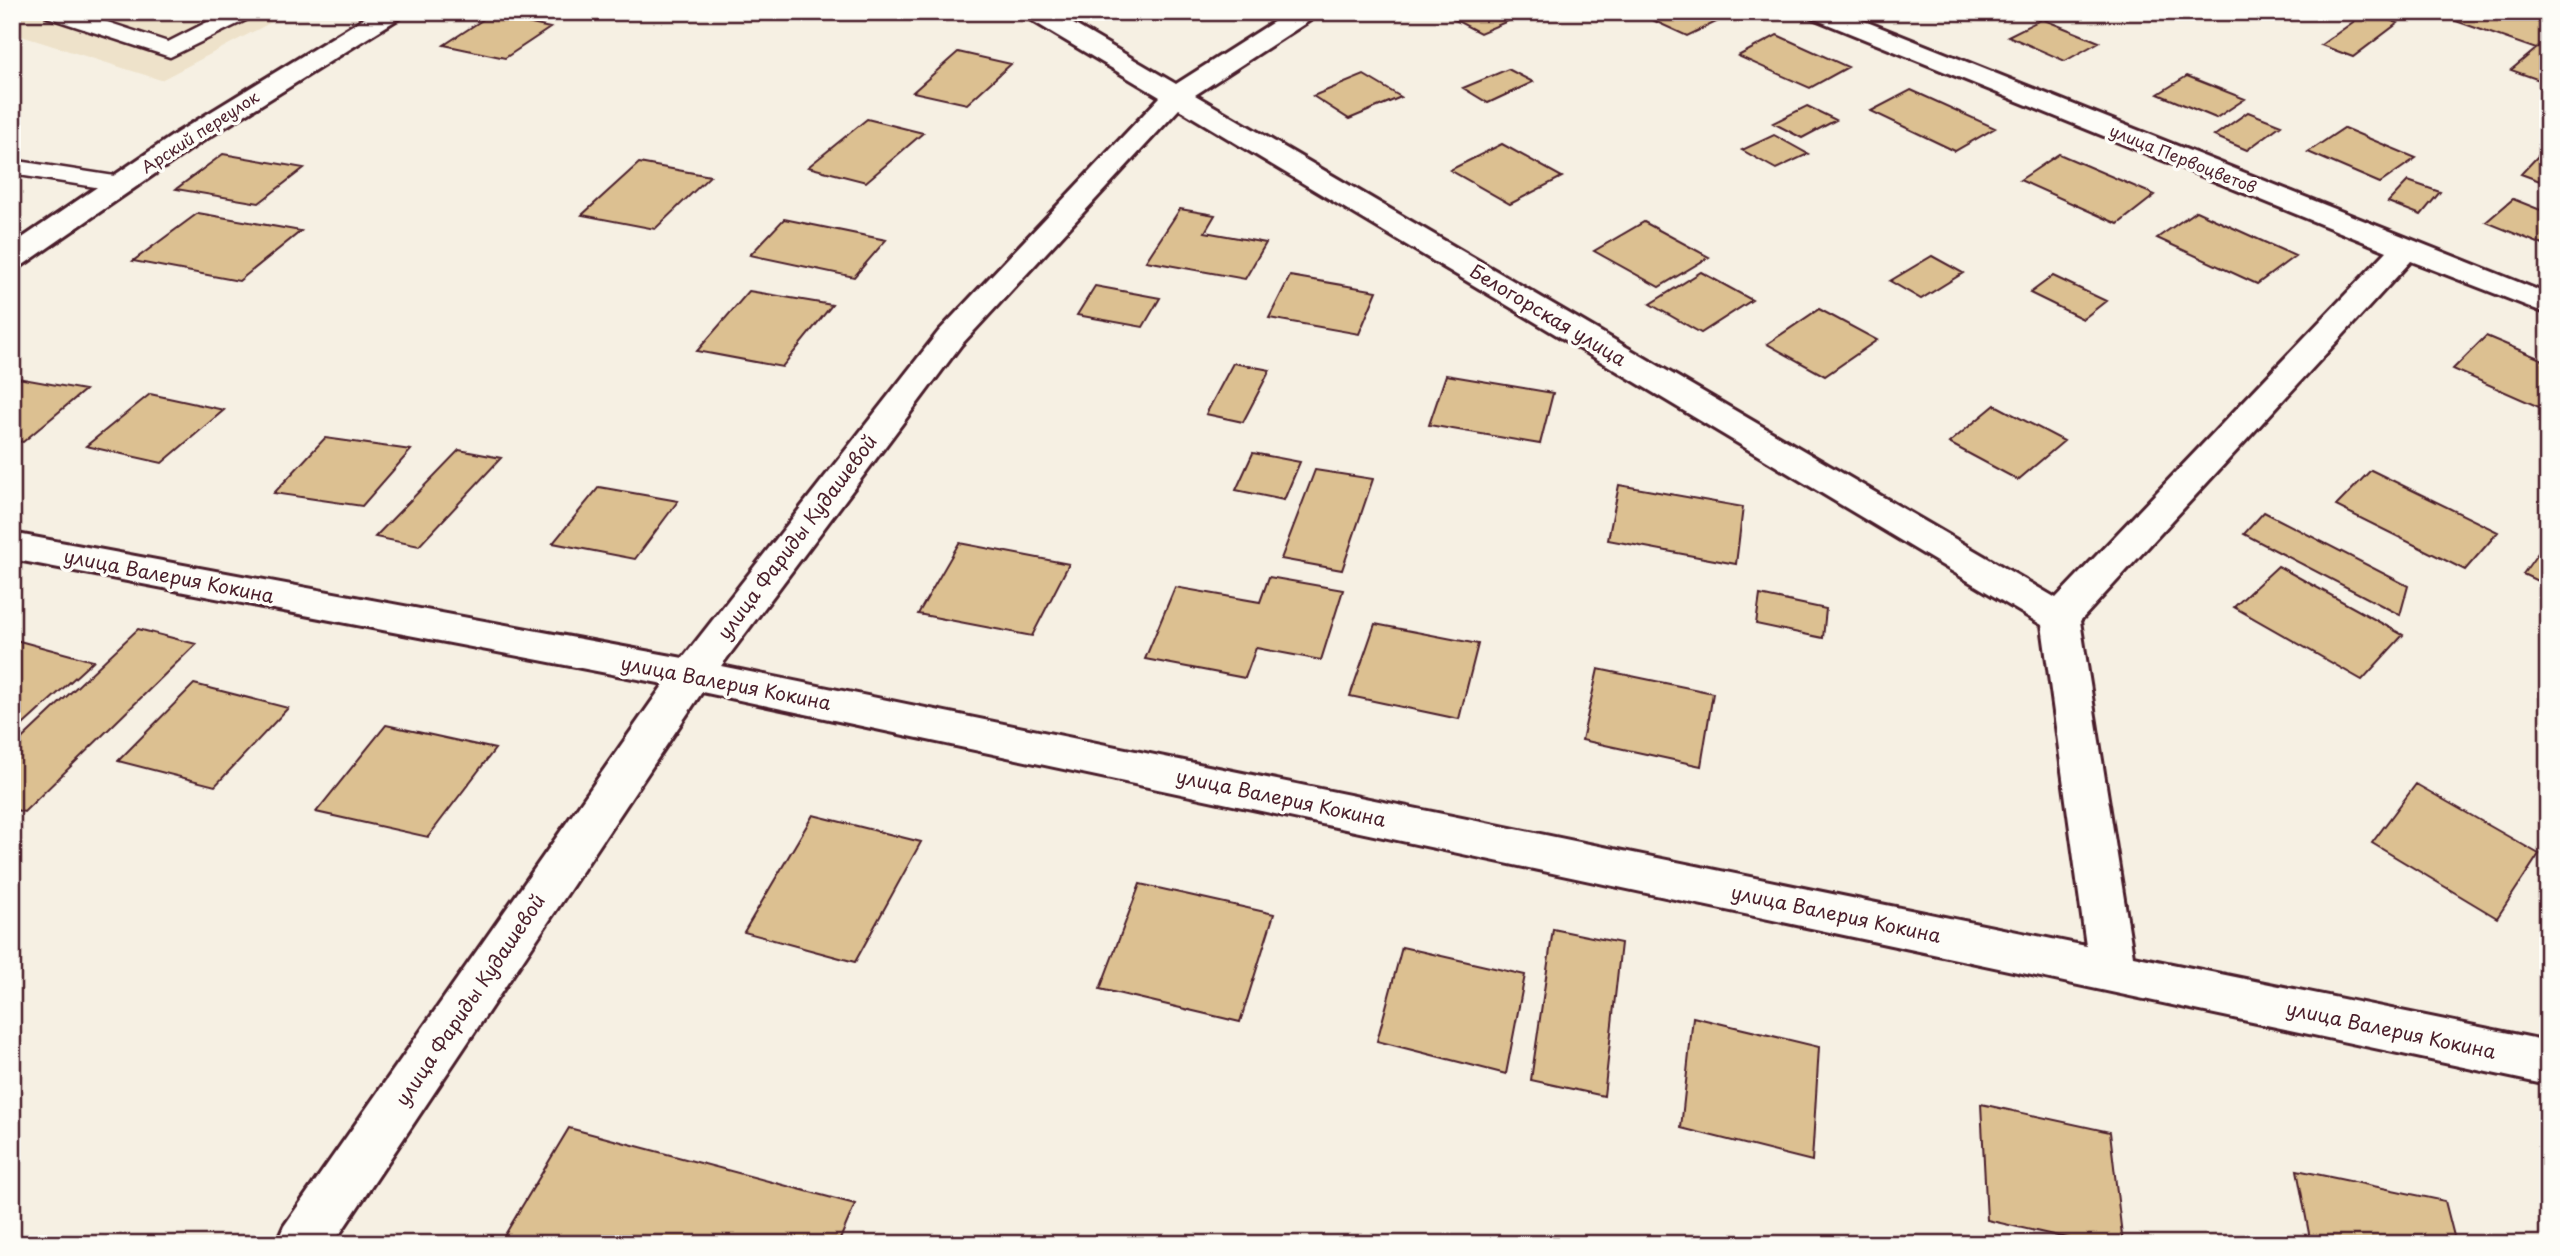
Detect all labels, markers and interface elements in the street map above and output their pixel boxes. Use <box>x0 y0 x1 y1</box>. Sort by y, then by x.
street label: Арский переулок <box>136 84 263 178</box>
street label: улица Первоцветов <box>2106 118 2260 198</box>
street label: Белогорская улица <box>1465 256 1632 372</box>
street label: улица Фариды Кудашевой <box>710 428 883 645</box>
street label: улица Валерия Кокина <box>62 541 277 609</box>
street label: улица Валерия Кокина <box>619 648 834 716</box>
street label: улица Валерия Кокина <box>1174 761 1389 833</box>
street label: улица Валерия Кокина <box>1729 877 1944 949</box>
street label: улица Фариды Кудашевой <box>388 888 551 1111</box>
street label: улица Валерия Кокина <box>2284 993 2499 1065</box>

